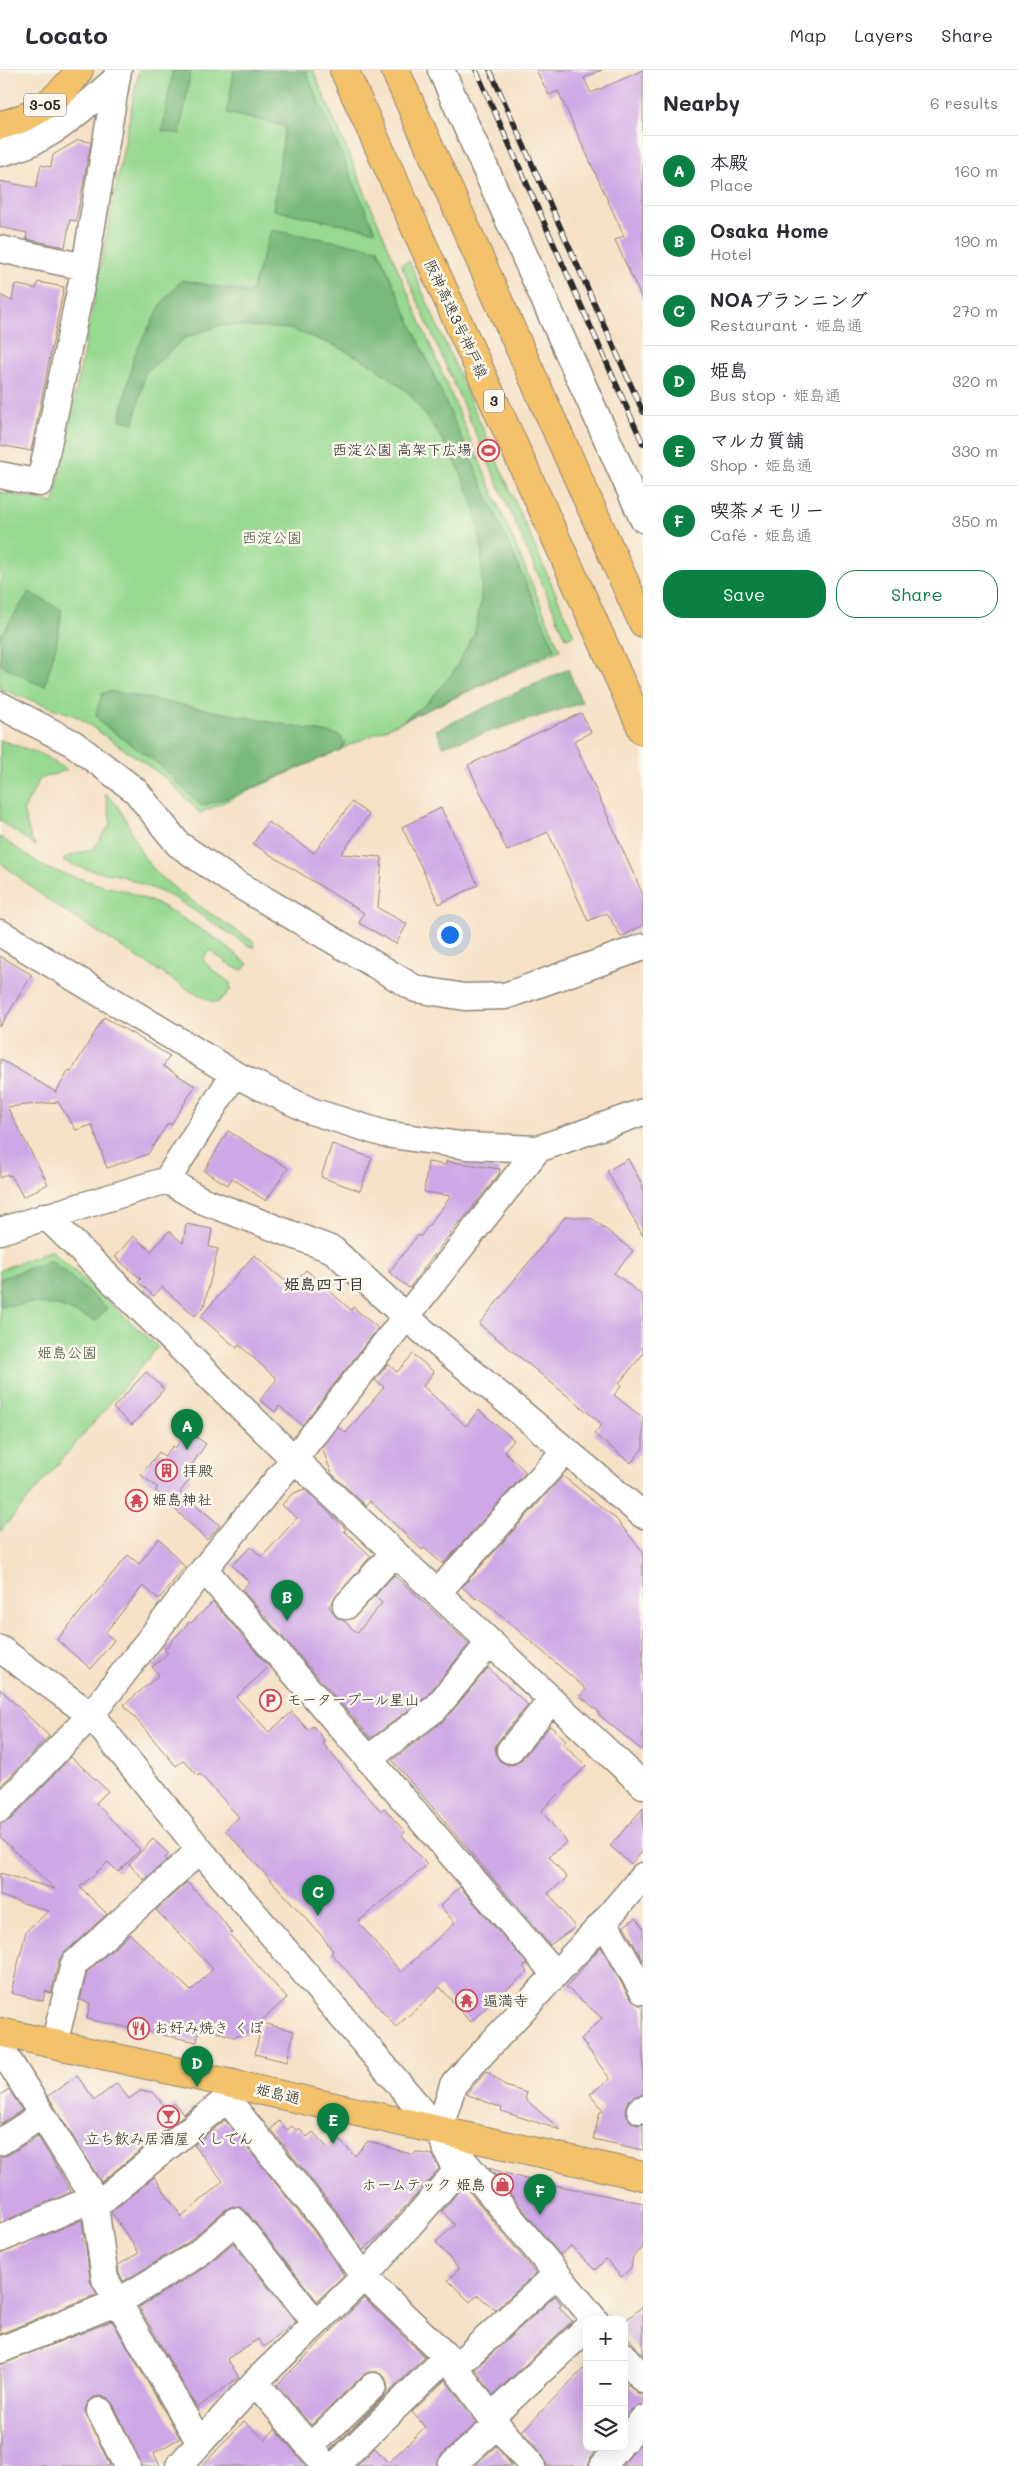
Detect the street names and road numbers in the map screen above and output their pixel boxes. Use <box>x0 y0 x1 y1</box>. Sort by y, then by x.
road number: 3-05 <box>24 94 66 116</box>
street label: 阪神高速3号神戸線 <box>421 256 493 381</box>
road number: 3 <box>484 390 504 412</box>
street label: 姫島通 <box>254 2078 302 2108</box>

